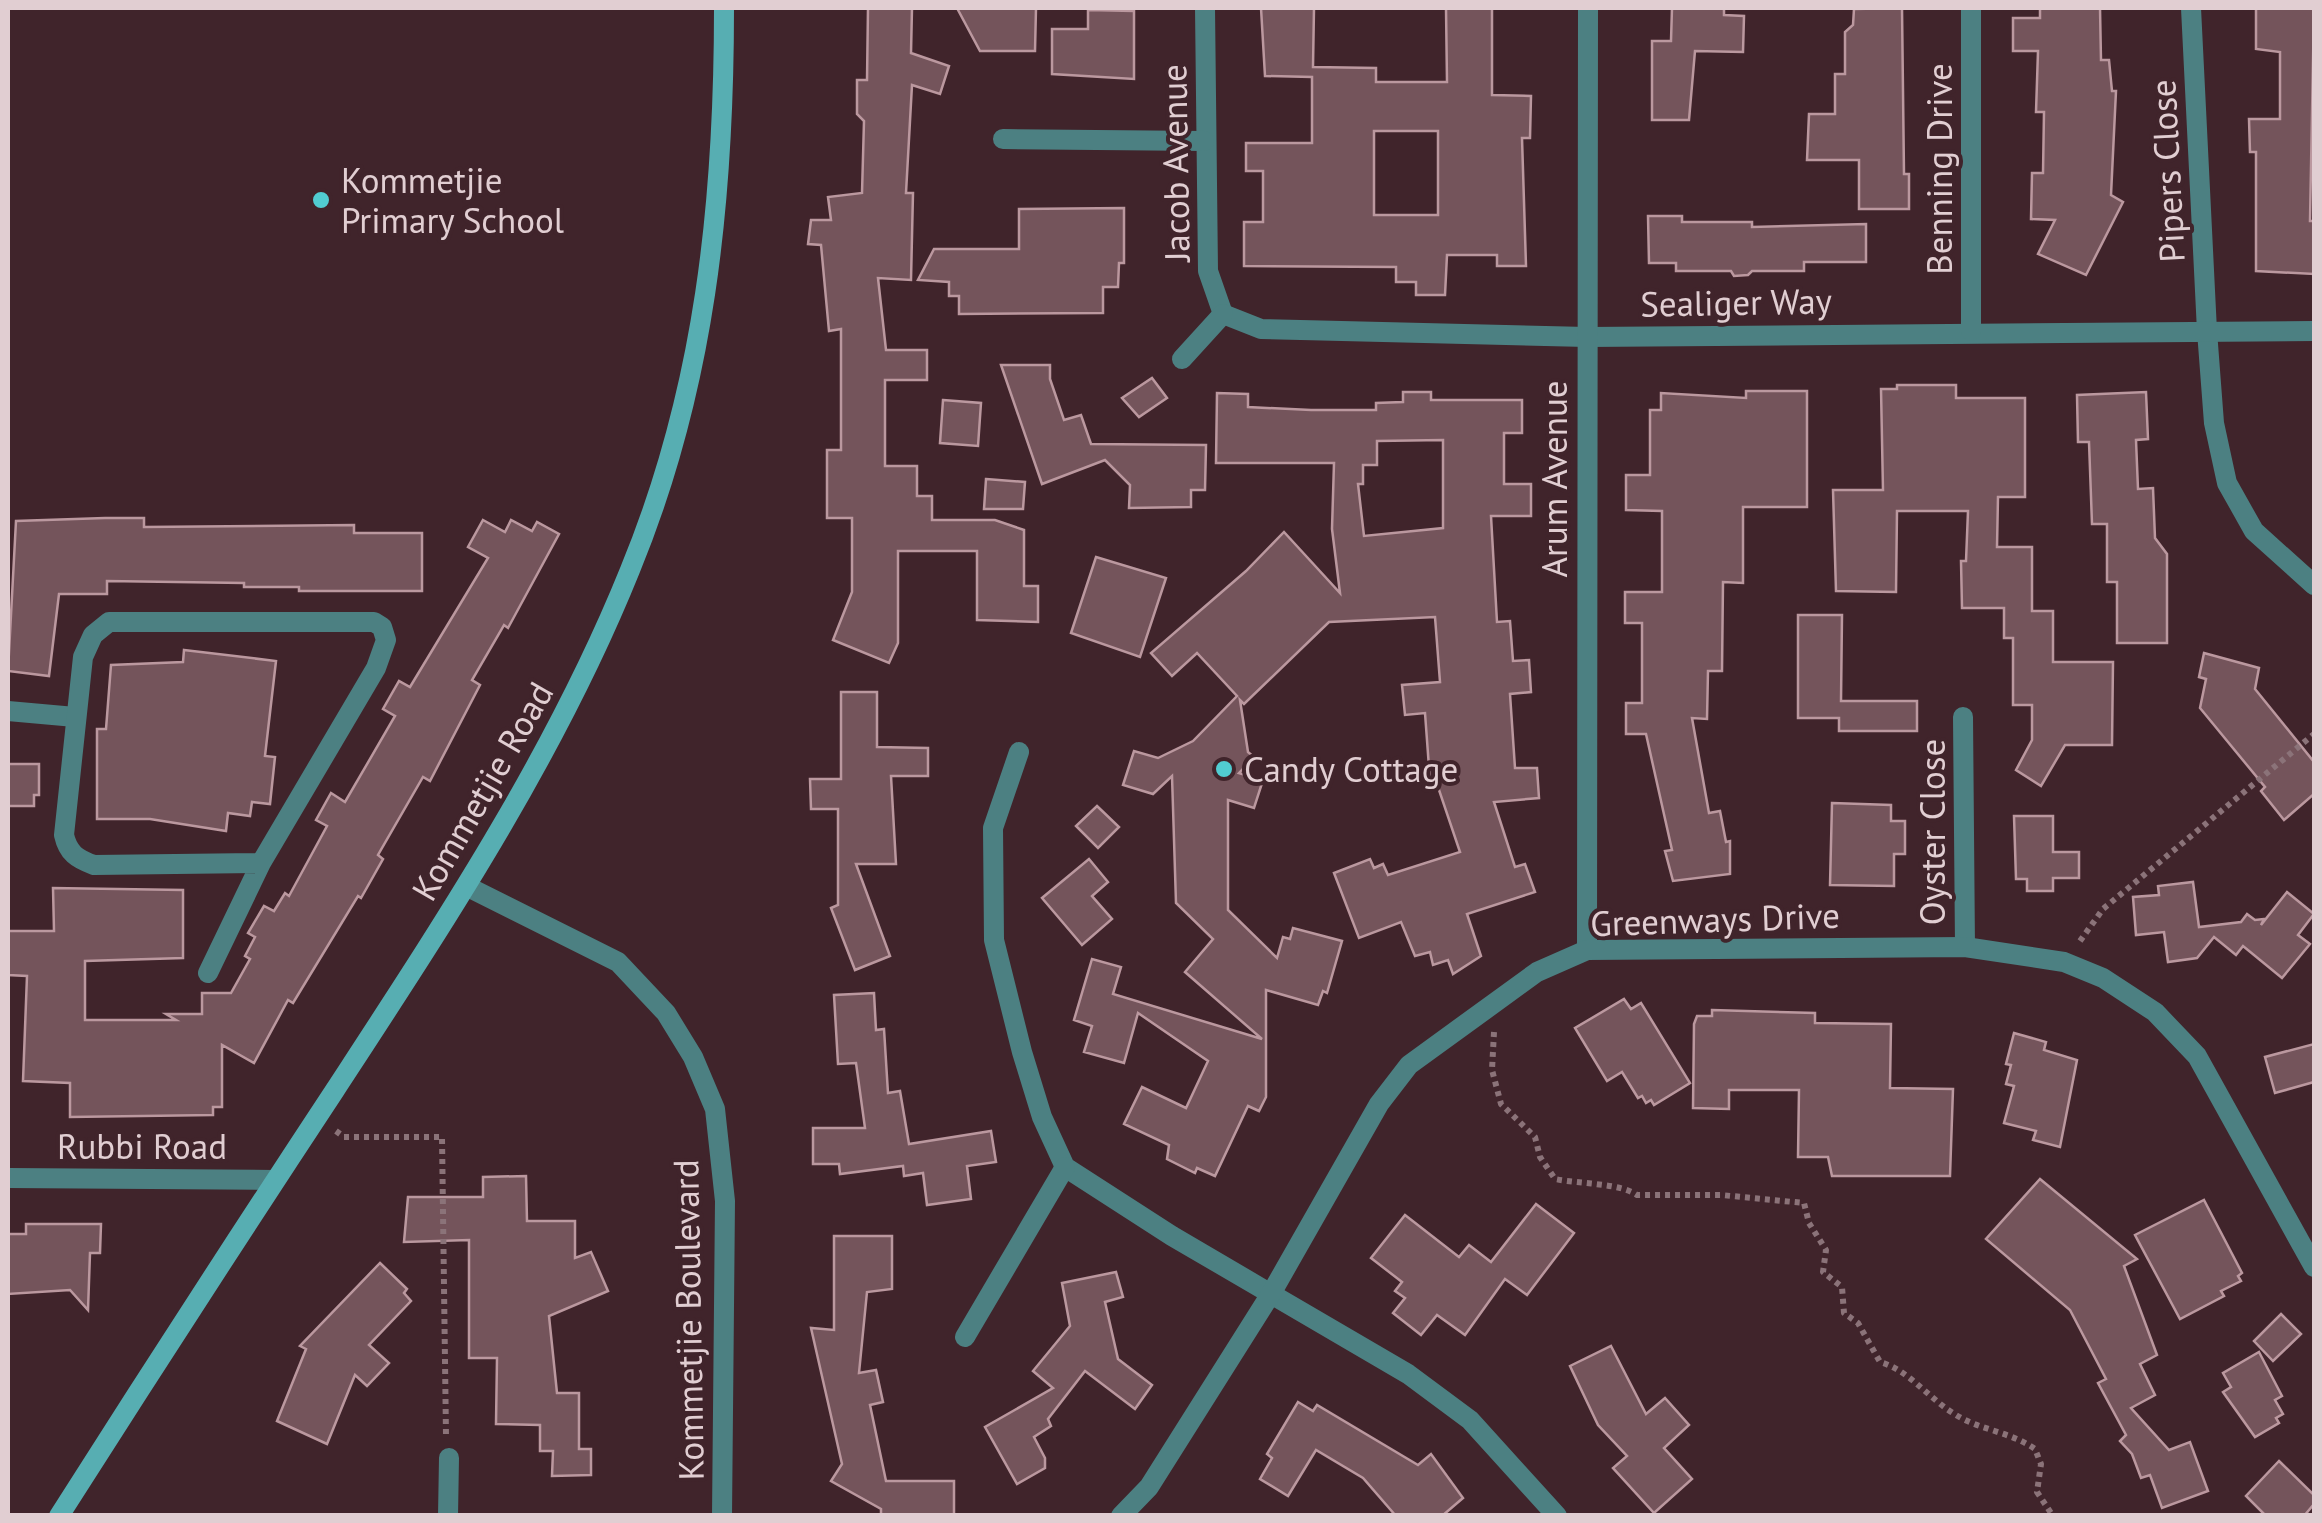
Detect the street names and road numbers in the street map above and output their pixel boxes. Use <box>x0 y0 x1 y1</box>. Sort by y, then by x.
street label: Benning Drive <box>1916 63 1962 275</box>
street label: Jacob Avenue <box>1150 64 1200 264</box>
street label: Pipers Close <box>2139 78 2195 264</box>
street label: Sealiger Way <box>1640 277 1832 327</box>
street label: Arum Avenue <box>1531 380 1577 578</box>
street label: Kommetjie Road <box>401 673 563 909</box>
street label: Oyster Close <box>1909 739 1955 925</box>
street label: Greenways Drive <box>1589 892 1841 946</box>
street label: Rubbi Road <box>57 1123 227 1169</box>
street label: Kommetjie Boulevard <box>662 1159 714 1481</box>

